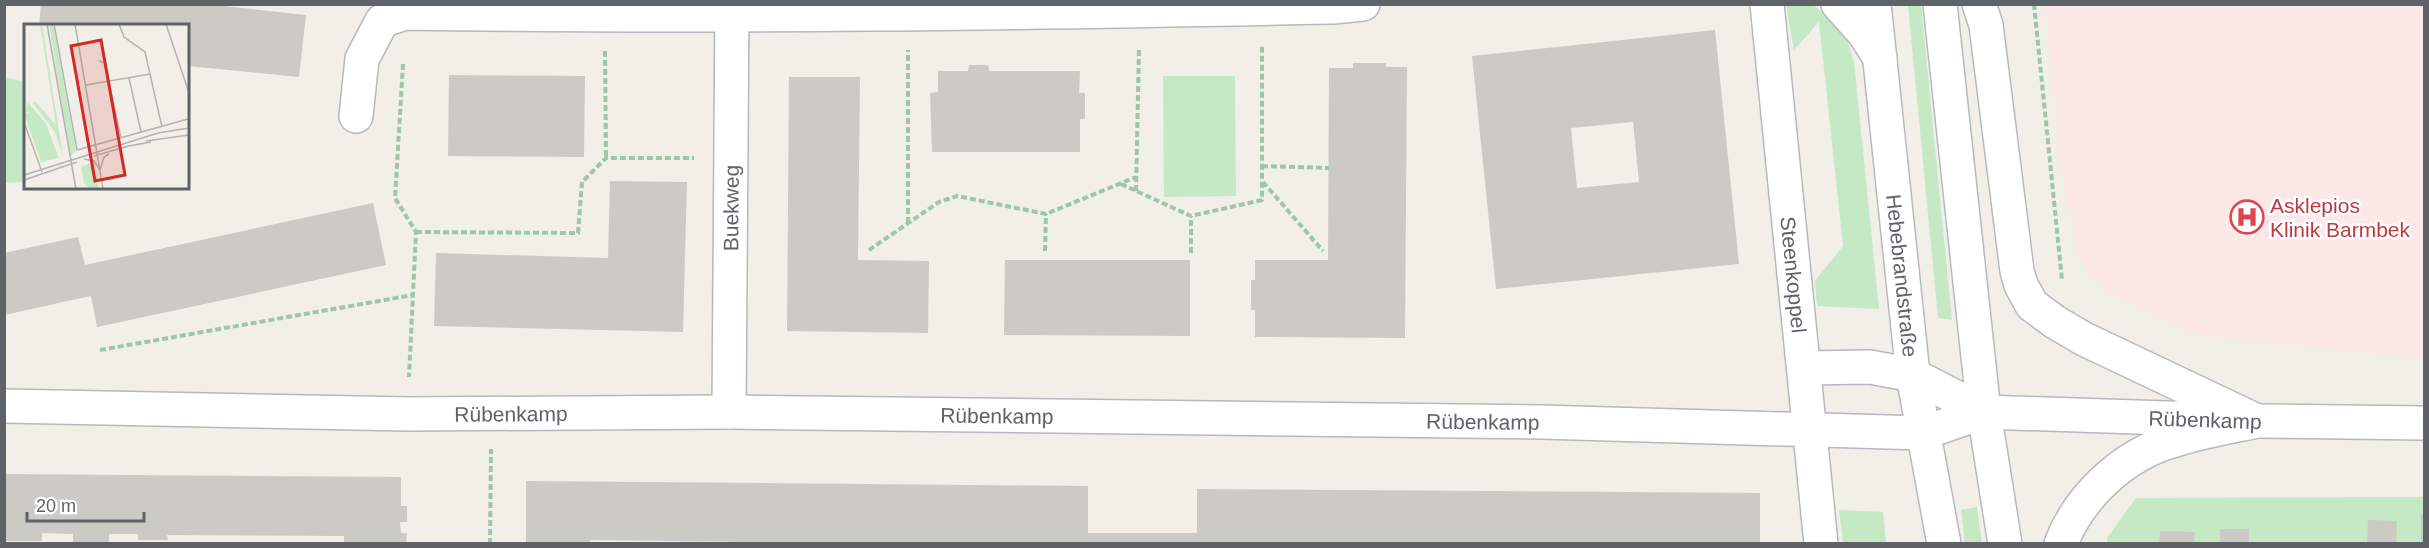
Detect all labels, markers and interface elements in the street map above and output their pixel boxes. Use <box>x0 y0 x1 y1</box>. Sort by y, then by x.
inset map <box>24 24 189 189</box>
street label: Buekweg <box>719 165 742 251</box>
street label: Hebebrandstraße <box>1883 193 1923 358</box>
place label: Asklepios Klinik Barmbek <box>2270 194 2411 241</box>
hospital icon: Asklepios Klinik Barmbek <box>2229 199 2265 235</box>
street label: Steenkoppel <box>1777 215 1811 334</box>
street label: Rübenkamp <box>454 402 568 425</box>
street label: Rübenkamp <box>940 403 1054 427</box>
street label: Rübenkamp <box>2148 406 2262 433</box>
street label: Rübenkamp <box>1426 409 1540 433</box>
scale bar <box>27 485 144 523</box>
text: 20 m <box>36 496 76 516</box>

